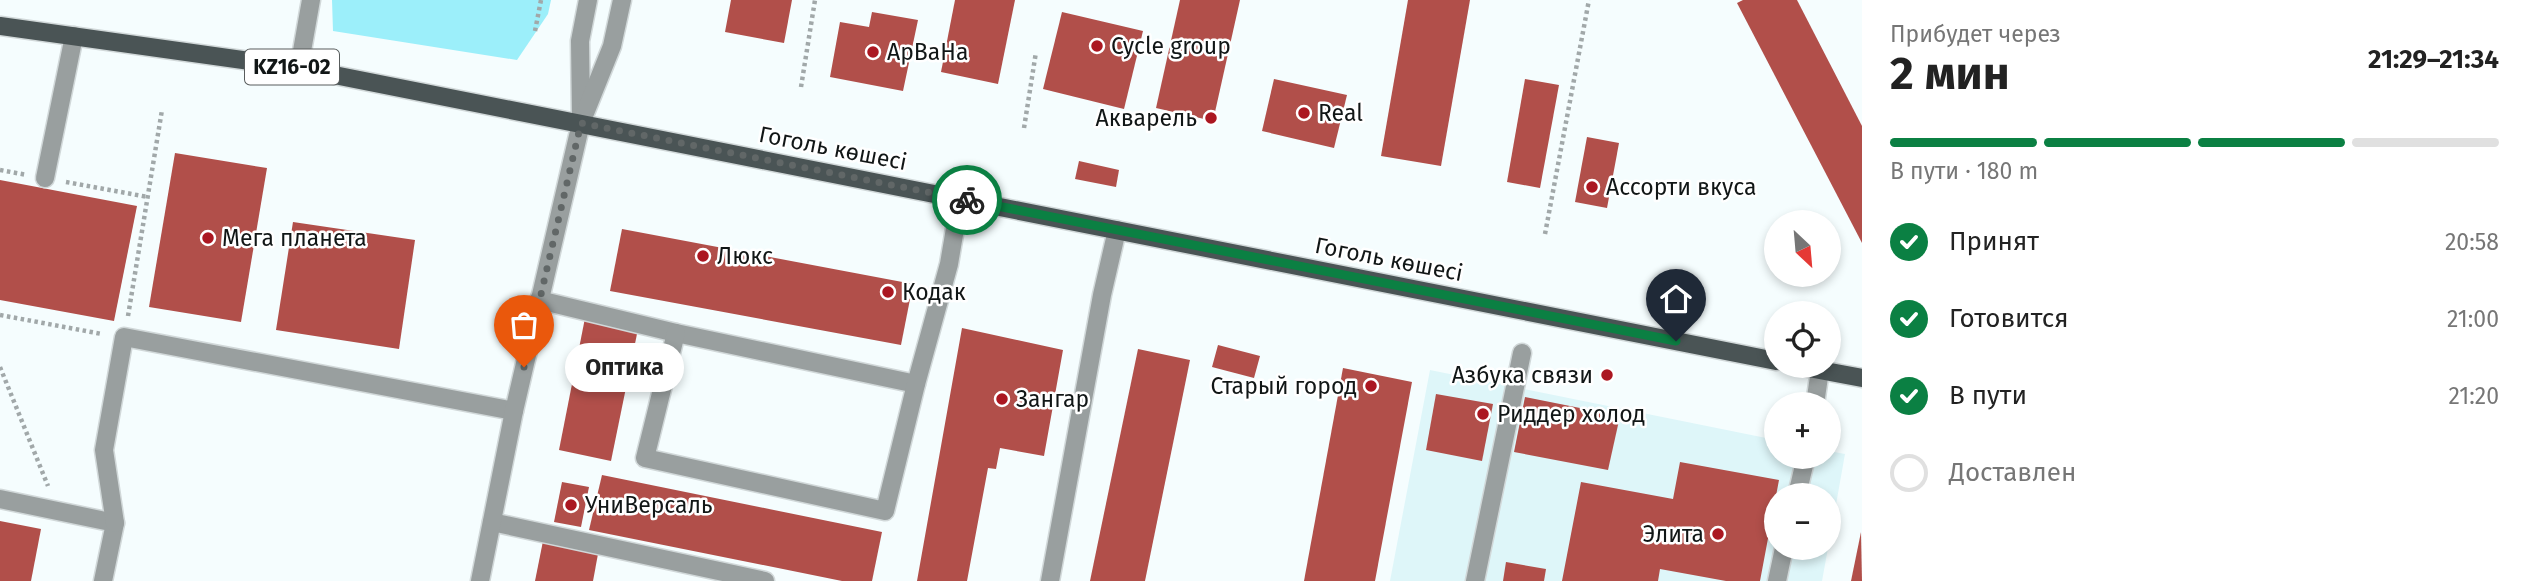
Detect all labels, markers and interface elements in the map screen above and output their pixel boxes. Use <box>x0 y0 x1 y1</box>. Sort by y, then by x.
text: Прибудет через <box>1890 20 2061 48</box>
place label: Cycle group <box>1111 32 1231 60</box>
place label: АрВаНа <box>887 38 969 66</box>
marker: Cycle group <box>1089 38 1105 54</box>
marker: АрВаНа <box>865 44 881 60</box>
text: 21:29–21:34 <box>2368 44 2499 75</box>
text: 2 мин <box>1890 46 2010 101</box>
road number: KZ16-02 <box>245 50 339 84</box>
place label: Real <box>1318 99 1363 127</box>
place label: Акварель <box>1096 104 1197 132</box>
marker: Real <box>1296 105 1312 121</box>
marker: Акварель <box>1203 110 1219 126</box>
street label: Гоголь көшесі <box>757 120 909 176</box>
text: В пути · 180 m <box>1890 157 2038 185</box>
courier <box>932 165 1002 235</box>
place label: Ассорти вкуса <box>1606 173 1756 201</box>
marker: Ассорти вкуса <box>1584 179 1600 195</box>
icon: bike <box>948 181 986 219</box>
north arrow <box>1764 210 1841 287</box>
map controls <box>1764 210 1841 560</box>
icon: check <box>1890 223 1928 261</box>
place label: Мега планета <box>222 224 367 252</box>
text: Принят <box>1949 226 2039 257</box>
text: 20:58 <box>2445 228 2499 256</box>
marker: Мега планета <box>200 230 216 246</box>
street label: Гоголь көшесі <box>1313 231 1465 287</box>
place label: Люкс <box>717 242 773 270</box>
marker: Люкс <box>695 248 711 264</box>
pin <box>1646 269 1706 341</box>
place label: Кодак <box>902 278 966 306</box>
icon: home <box>1657 280 1695 318</box>
marker: Кодак <box>880 284 896 300</box>
pin <box>494 295 554 367</box>
icon: check <box>1890 300 1928 338</box>
button: locate <box>1764 301 1841 378</box>
text: Готовится <box>1949 303 2069 334</box>
text: 21:00 <box>2447 305 2499 333</box>
icon: bag <box>505 306 543 344</box>
callout: Оптика <box>566 342 685 392</box>
text: Оптика <box>585 353 664 381</box>
place label: Азбука связи <box>1452 361 1593 389</box>
marker: Азбука связи <box>1599 367 1615 383</box>
place label: Старый город <box>1210 372 1357 400</box>
icon: check <box>1890 377 1928 415</box>
marker: Старый город <box>1363 378 1379 394</box>
text: В пути <box>1949 380 2027 411</box>
text: 21:20 <box>2448 382 2499 410</box>
place label: Зангар <box>1016 385 1089 413</box>
marker: Зангар <box>994 391 1010 407</box>
button: + <box>1764 392 1841 469</box>
place label: Риддер холод <box>1497 400 1645 428</box>
marker: Риддер холод <box>1475 406 1491 422</box>
text: Доставлен <box>1949 457 2076 488</box>
button: − <box>1764 483 1841 560</box>
place label: УниВерсаль <box>585 491 713 519</box>
marker: УниВерсаль <box>563 497 579 513</box>
place label: Элита <box>1643 520 1704 548</box>
marker: Элита <box>1710 526 1726 542</box>

